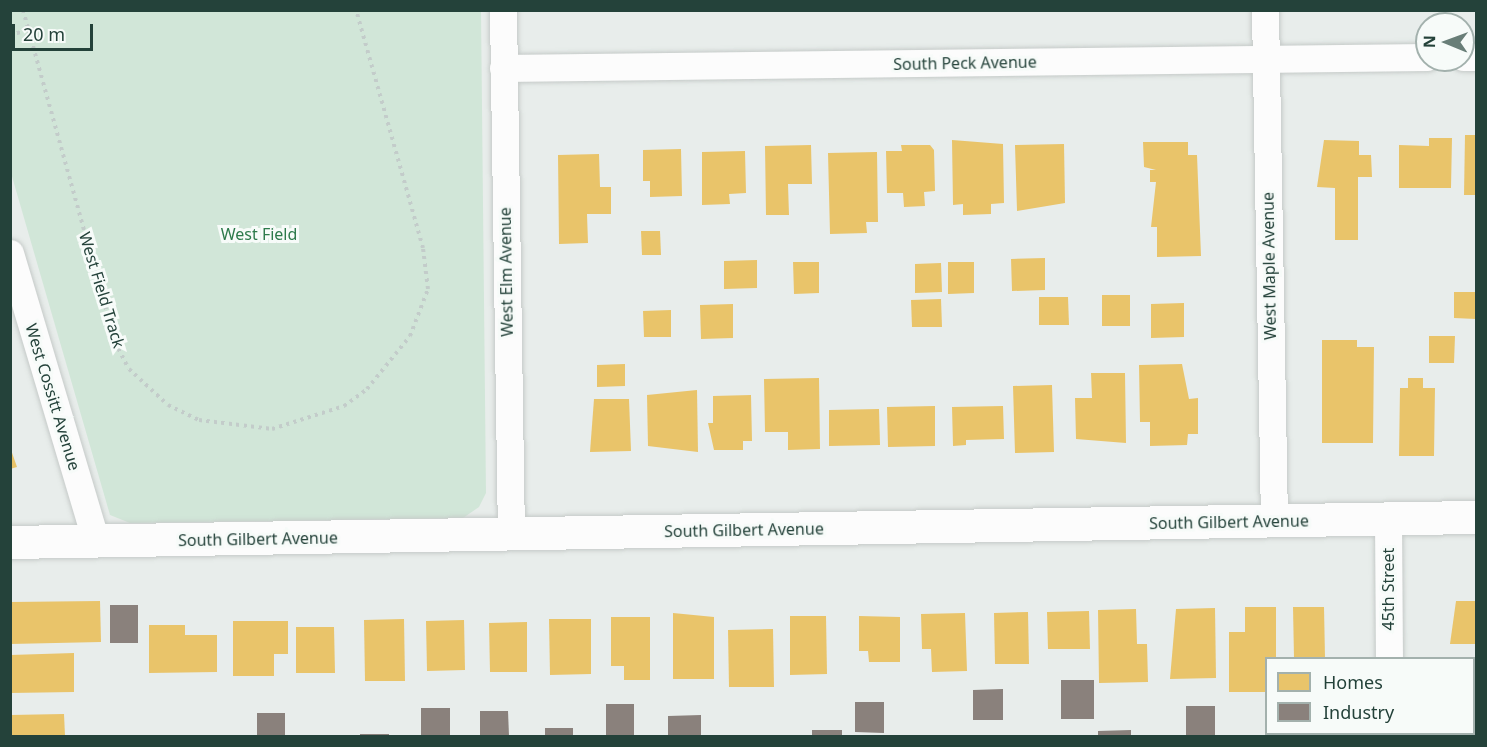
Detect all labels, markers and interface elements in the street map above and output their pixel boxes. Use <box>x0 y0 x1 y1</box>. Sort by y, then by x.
scale bar <box>15 12 96 50</box>
north arrow <box>1415 12 1475 72</box>
text: 20 m <box>23 22 65 46</box>
text: N <box>1418 35 1440 48</box>
street label: South Peck Avenue <box>893 52 1037 74</box>
street label: West Maple Avenue <box>1258 192 1280 340</box>
street label: West Elm Avenue <box>495 207 517 337</box>
park label: West Field <box>221 224 297 244</box>
street label: West Field Track <box>75 230 129 350</box>
street label: West Cossitt Avenue <box>22 321 84 473</box>
street label: South Gilbert Avenue <box>1149 511 1309 533</box>
street label: South Gilbert Avenue <box>664 519 824 541</box>
street label: South Gilbert Avenue <box>178 528 338 550</box>
street label: 45th Street <box>1378 548 1398 630</box>
legend <box>1265 657 1475 735</box>
text: Homes <box>1323 670 1383 694</box>
text: Industry <box>1323 700 1394 724</box>

